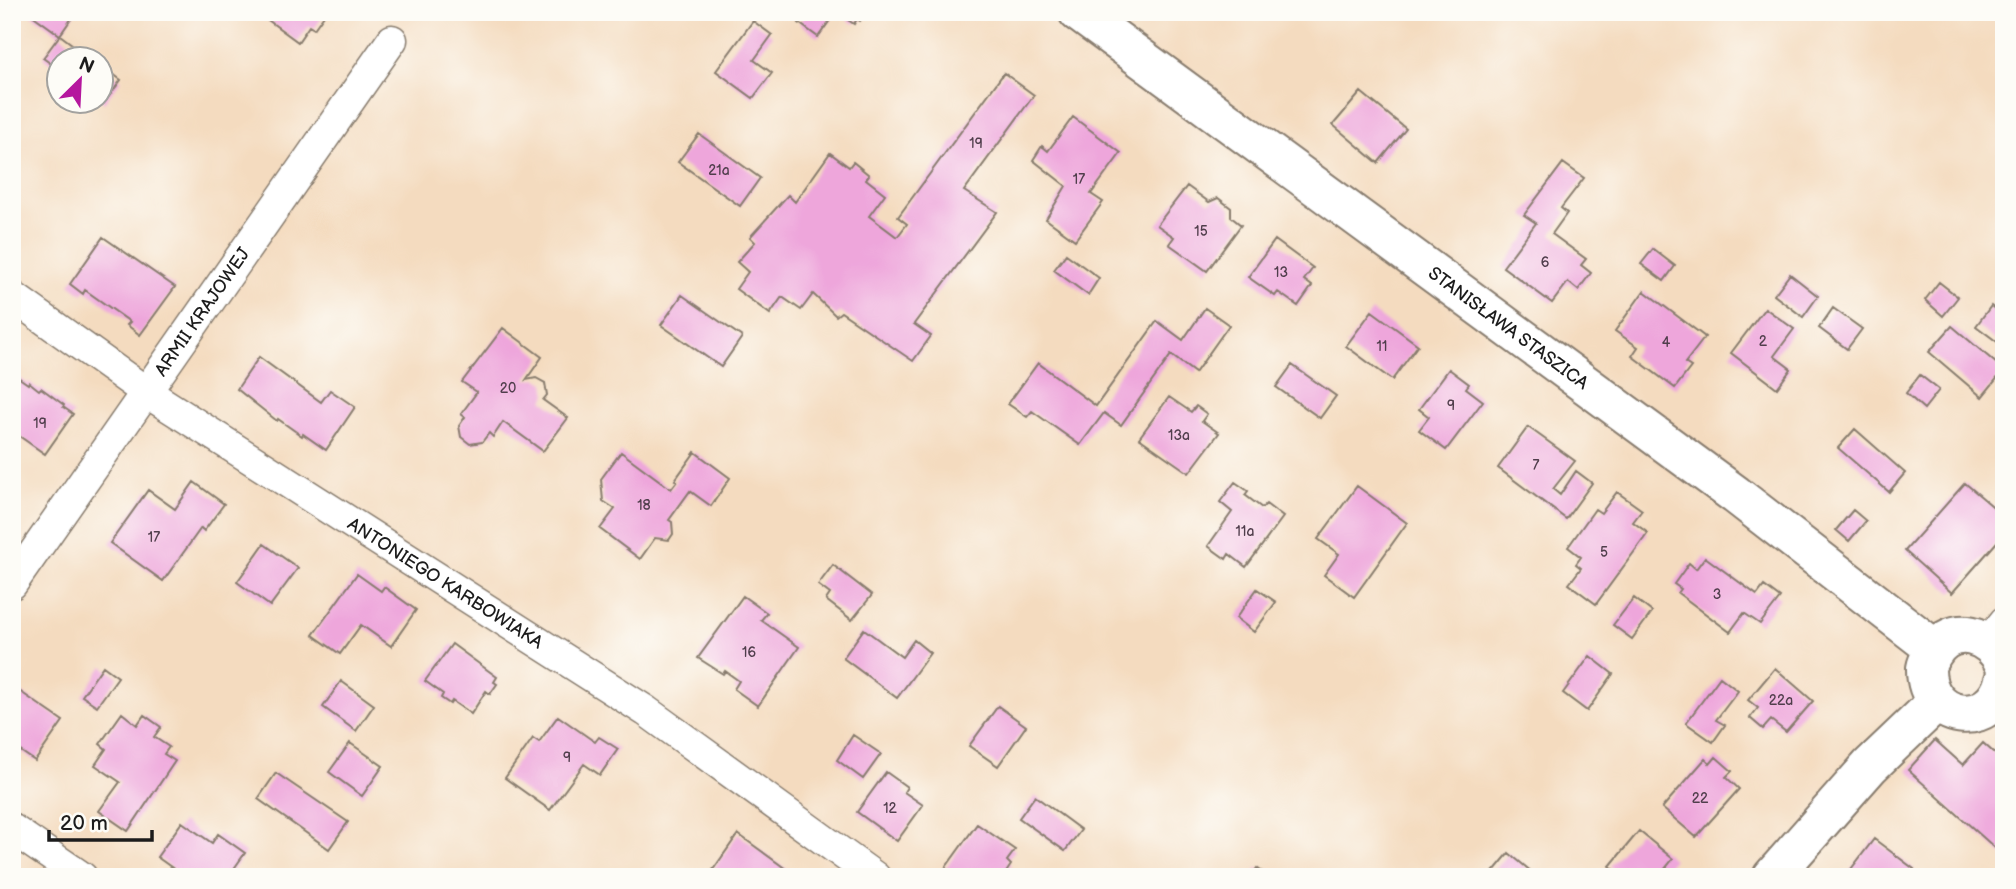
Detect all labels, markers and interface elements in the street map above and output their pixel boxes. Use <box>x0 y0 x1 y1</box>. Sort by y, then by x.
north arrow <box>46 46 116 116</box>
text: N <box>75 52 98 79</box>
house number: 19 <box>969 135 983 152</box>
house number: 21a <box>708 162 730 179</box>
house number: 17 <box>1073 171 1085 188</box>
house number: 15 <box>1194 223 1208 240</box>
street label: ARMII KRAJOWEJ <box>151 244 255 380</box>
house number: 6 <box>1541 254 1550 271</box>
street label: STANISŁAWA STASZICA <box>1424 263 1592 394</box>
house number: 13 <box>1274 264 1288 281</box>
house number: 2 <box>1759 333 1768 350</box>
house number: 4 <box>1662 334 1671 351</box>
house number: 11 <box>1377 338 1387 355</box>
house number: 20 <box>500 380 516 397</box>
house number: 9 <box>1447 397 1455 414</box>
house number: 19 <box>33 415 47 432</box>
house number: 13a <box>1168 427 1190 444</box>
house number: 7 <box>1533 457 1540 474</box>
house number: 18 <box>637 497 651 514</box>
street label: ANTONIEGO KARBOWIAKA <box>344 513 547 653</box>
house number: 11a <box>1236 523 1254 540</box>
house number: 17 <box>148 529 160 546</box>
house number: 5 <box>1600 544 1608 561</box>
house number: 3 <box>1713 586 1721 603</box>
house number: 16 <box>742 644 756 661</box>
house number: 22a <box>1769 692 1793 709</box>
house number: 9 <box>563 749 571 766</box>
house number: 22 <box>1692 790 1709 807</box>
scale bar <box>49 798 152 842</box>
house number: 12 <box>883 800 898 817</box>
text: 20 m <box>60 811 108 836</box>

